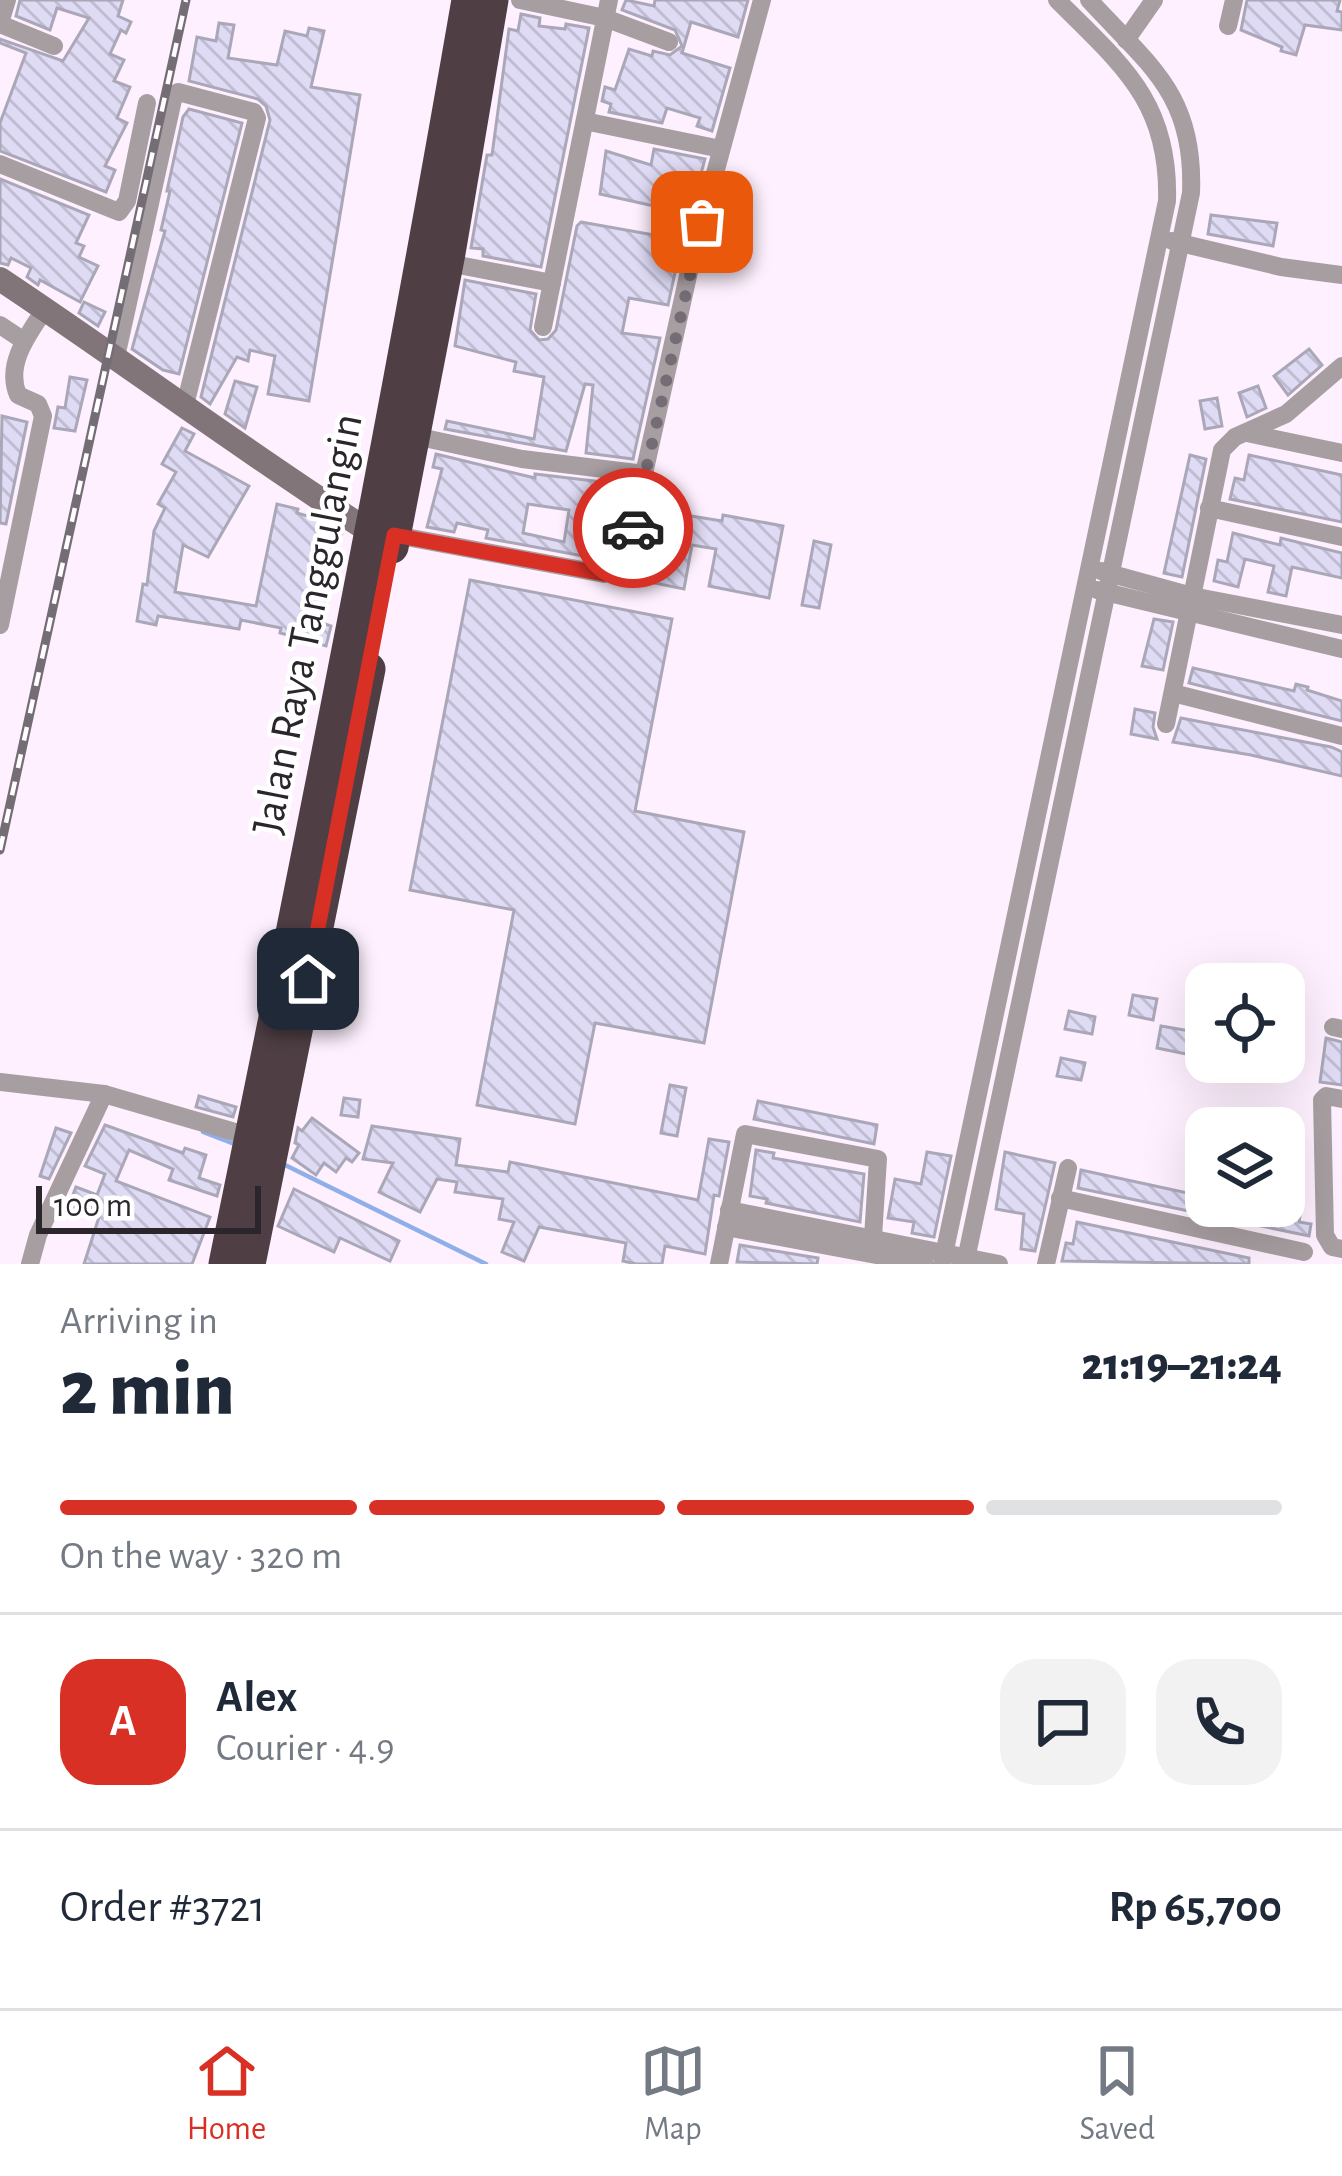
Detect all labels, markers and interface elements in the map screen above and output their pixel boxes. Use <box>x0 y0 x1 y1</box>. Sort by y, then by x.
pin <box>651 171 753 273</box>
icon: bag <box>669 189 735 255</box>
street label: Jalan Raya Tanggulangin <box>245 410 371 838</box>
courier <box>573 468 693 588</box>
icon: car <box>600 495 666 561</box>
pin <box>257 928 359 1030</box>
icon: home <box>275 946 341 1012</box>
map controls <box>1185 963 1305 1227</box>
button: locate <box>1185 963 1305 1083</box>
button: layers <box>1185 1107 1305 1227</box>
scale bar <box>36 1180 261 1233</box>
text: 100 m <box>54 1190 132 1223</box>
text: Arriving in <box>60 1302 218 1341</box>
text: 21:19–21:24 <box>1082 1343 1282 1388</box>
text: 2 min <box>60 1351 235 1429</box>
text: On the way · 320 m <box>60 1537 342 1576</box>
button: chat <box>1000 1659 1126 1785</box>
button: phone <box>1156 1659 1282 1785</box>
text: Alex <box>216 1675 297 1720</box>
text: A <box>109 1699 137 1744</box>
text: Courier · 4.9 <box>216 1729 395 1768</box>
text: Order #3721 <box>60 1885 266 1930</box>
text: Rp 65,700 <box>1108 1885 1282 1930</box>
tab: Home <box>187 2038 266 2150</box>
tab: Map <box>640 2038 706 2150</box>
tab: Saved <box>1080 2038 1155 2150</box>

